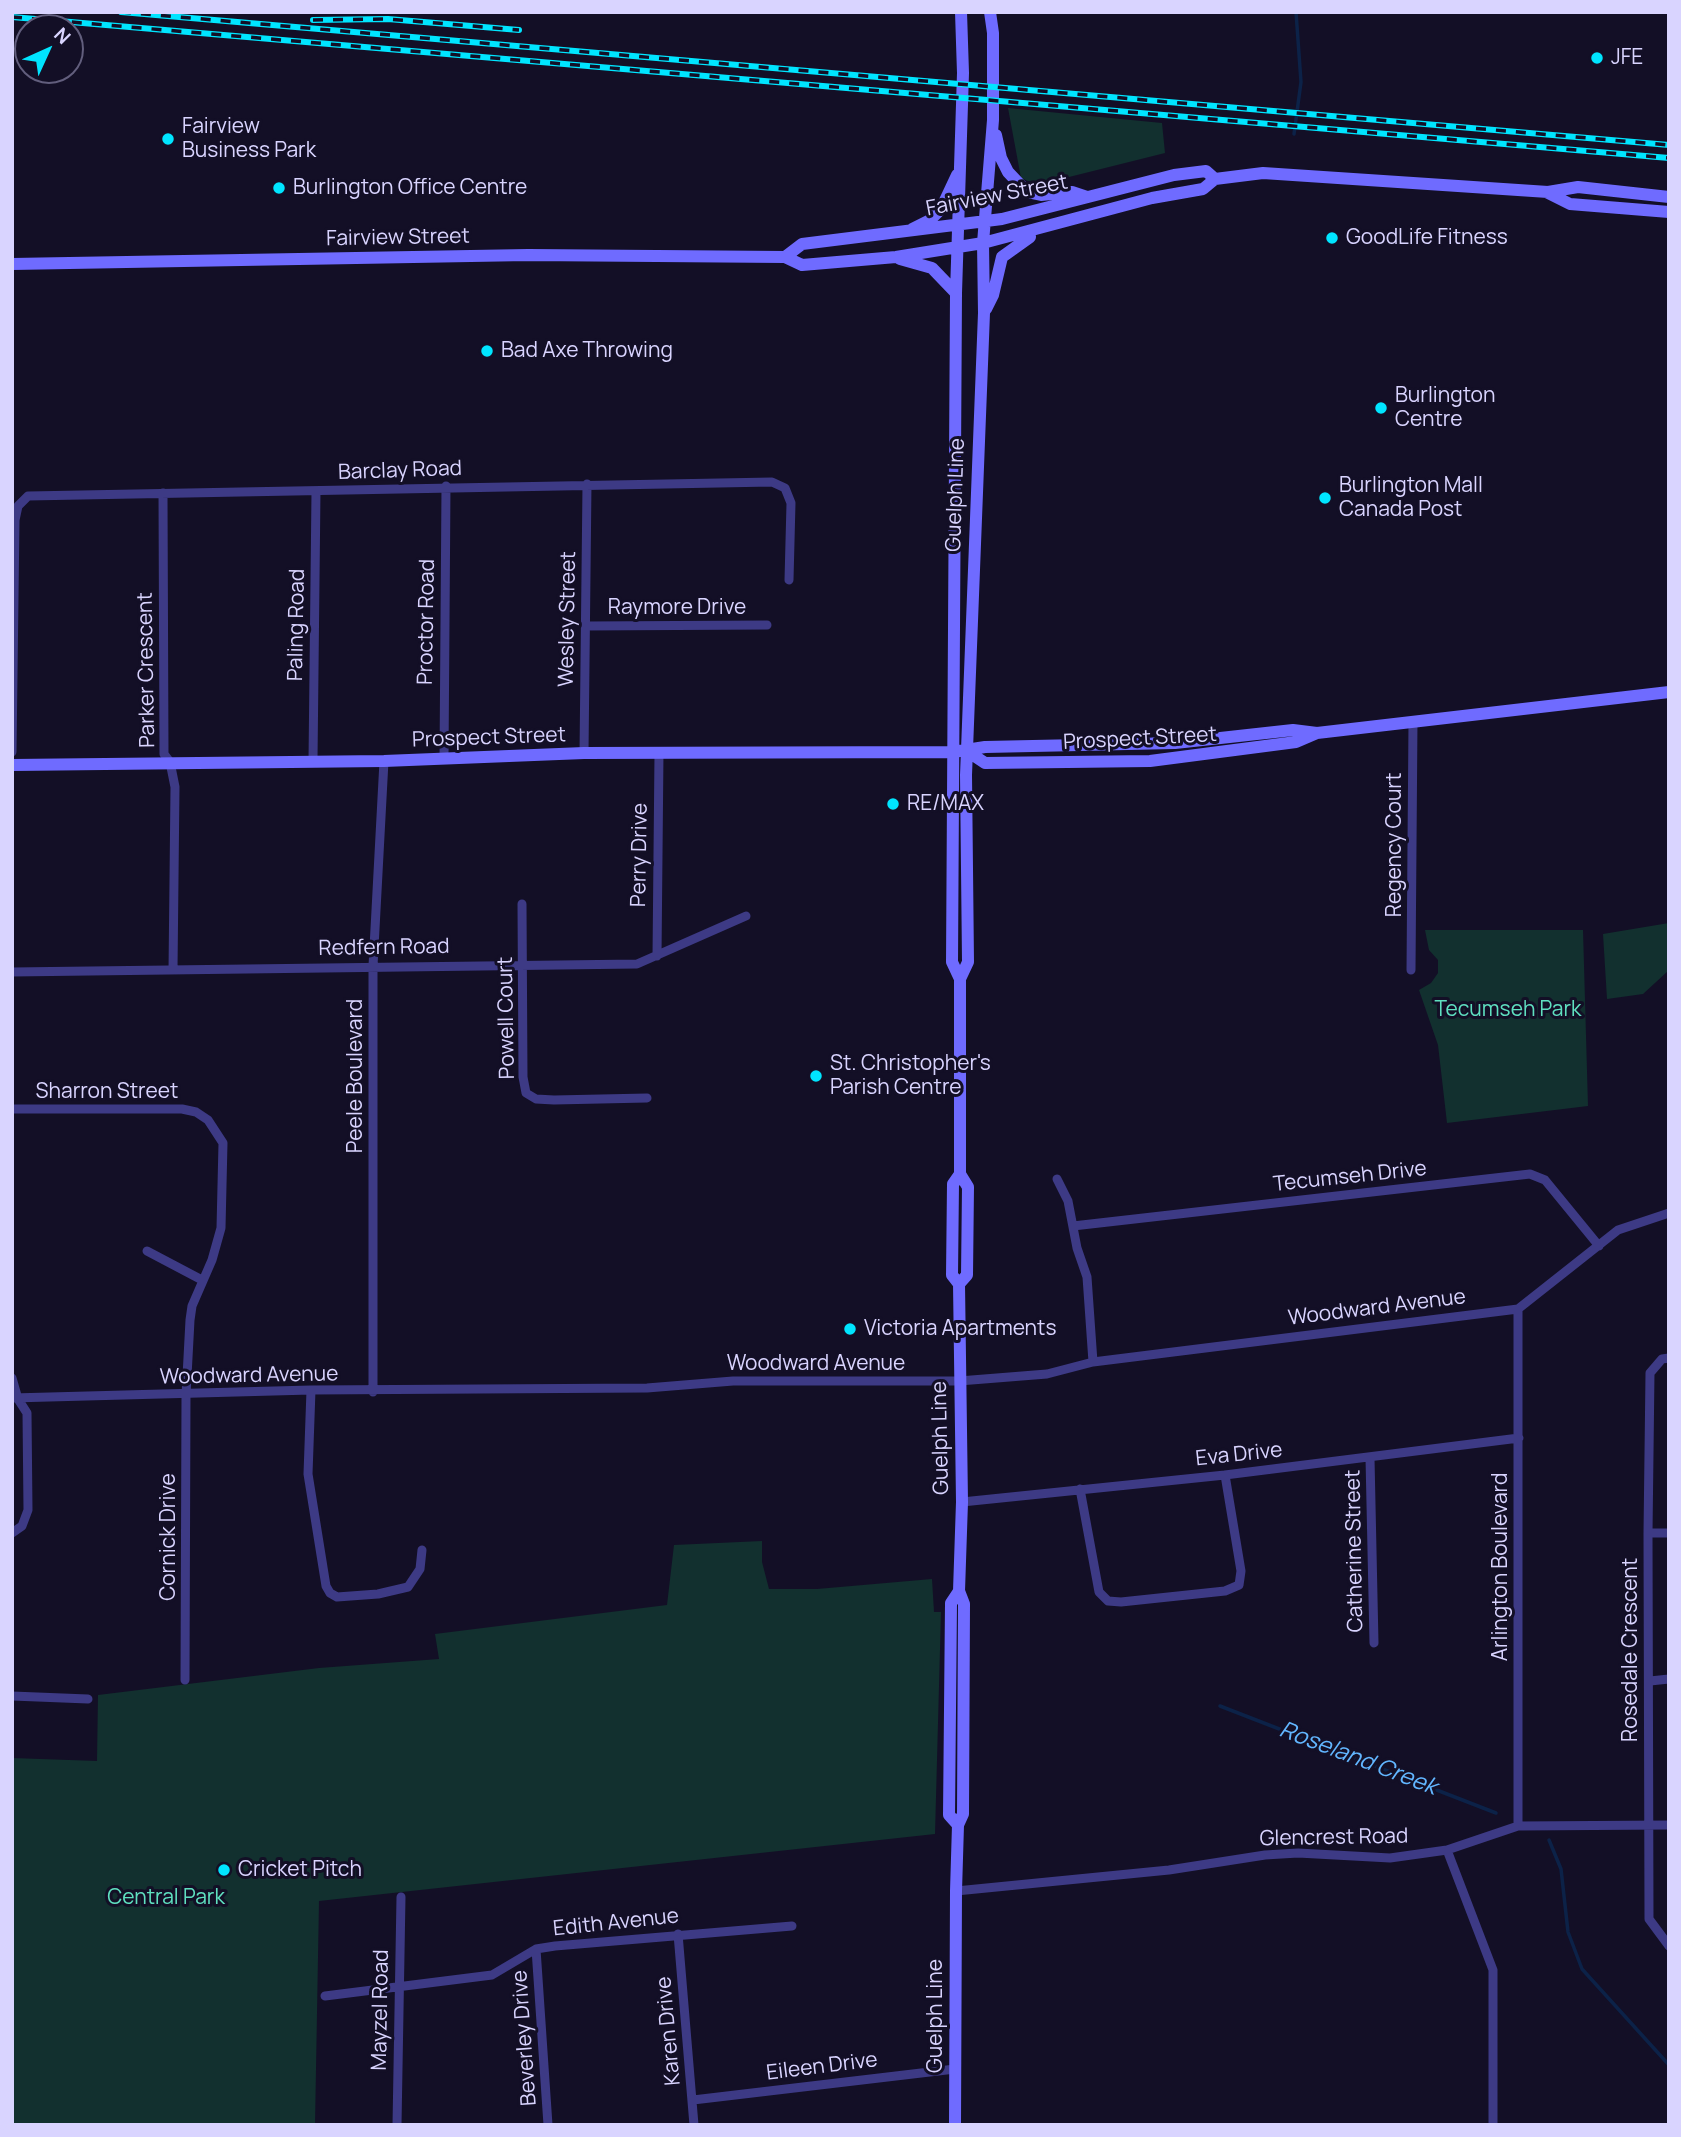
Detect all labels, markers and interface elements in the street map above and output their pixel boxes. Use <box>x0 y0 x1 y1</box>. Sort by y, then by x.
north arrow <box>14 14 84 84</box>
text: N <box>48 22 76 50</box>
place label: JFE <box>1611 45 1643 71</box>
marker: JFE <box>1589 50 1605 66</box>
place label: Fairview Business Park <box>182 114 316 164</box>
marker: Fairview Business Park <box>160 131 176 147</box>
street label: Fairview Street <box>924 170 1070 222</box>
place label: Burlington Office Centre <box>293 175 527 201</box>
marker: Burlington Office Centre <box>271 180 287 196</box>
street label: Fairview Street <box>326 224 470 252</box>
place label: GoodLife Fitness <box>1346 225 1508 251</box>
marker: GoodLife Fitness <box>1324 230 1340 246</box>
place label: Bad Axe Throwing <box>501 338 673 364</box>
marker: Bad Axe Throwing <box>479 343 495 359</box>
place label: Burlington Centre <box>1395 383 1496 433</box>
marker: Burlington Centre <box>1373 400 1389 416</box>
street label: Guelph Line <box>941 438 971 552</box>
street label: Barclay Road <box>338 456 462 486</box>
place label: Burlington Mall Canada Post <box>1339 473 1483 523</box>
marker: Burlington Mall Canada Post <box>1317 490 1333 506</box>
street label: Wesley Street <box>554 551 582 687</box>
street label: Proctor Road <box>413 559 441 685</box>
street label: Paling Road <box>283 569 311 681</box>
street label: Parker Crescent <box>133 592 161 748</box>
street label: Raymore Drive <box>608 595 746 621</box>
street label: Prospect Street <box>1062 722 1218 756</box>
street label: Prospect Street <box>412 723 566 753</box>
street label: Regency Court <box>1382 773 1408 917</box>
place label: RE/MAX <box>907 791 984 817</box>
marker: RE/MAX <box>885 796 901 812</box>
street label: Perry Drive <box>626 803 654 907</box>
street label: Redfern Road <box>318 934 450 962</box>
street label: Powell Court <box>493 957 521 1079</box>
park label: Tecumseh Park <box>1435 997 1581 1023</box>
street label: Peele Boulevard <box>343 999 369 1153</box>
place label: St. Christopher's Parish Centre <box>830 1051 991 1101</box>
marker: St. Christopher's Parish Centre <box>808 1068 824 1084</box>
street label: Sharron Street <box>36 1079 178 1105</box>
street label: Tecumseh Drive <box>1272 1156 1428 1198</box>
street label: Woodward Avenue <box>1287 1285 1467 1331</box>
place label: Victoria Apartments <box>864 1316 1057 1342</box>
marker: Victoria Apartments <box>842 1321 858 1337</box>
street label: Woodward Avenue <box>727 1351 905 1377</box>
street label: Woodward Avenue <box>159 1362 339 1390</box>
street label: Guelph Line <box>927 1381 955 1495</box>
street label: Eva Drive <box>1194 1438 1284 1472</box>
street label: Catherine Street <box>1341 1469 1369 1633</box>
street label: Cornick Drive <box>156 1473 182 1601</box>
street label: Arlington Boulevard <box>1488 1473 1514 1661</box>
street label: Rosedale Crescent <box>1618 1558 1644 1742</box>
water label: Roseland Creek <box>1275 1716 1441 1802</box>
street label: Glencrest Road <box>1259 1824 1409 1852</box>
place label: Cricket Pitch <box>238 1857 362 1883</box>
marker: Cricket Pitch <box>216 1862 232 1878</box>
park label: Central Park <box>107 1885 225 1911</box>
street label: Edith Avenue <box>552 1904 680 1942</box>
street label: Mayzel Road <box>367 1949 395 2071</box>
street label: Guelph Line <box>923 1959 949 2073</box>
street label: Beverley Drive <box>508 1969 542 2107</box>
street label: Karen Drive <box>652 1975 686 2087</box>
street label: Eileen Drive <box>765 2048 879 2086</box>

